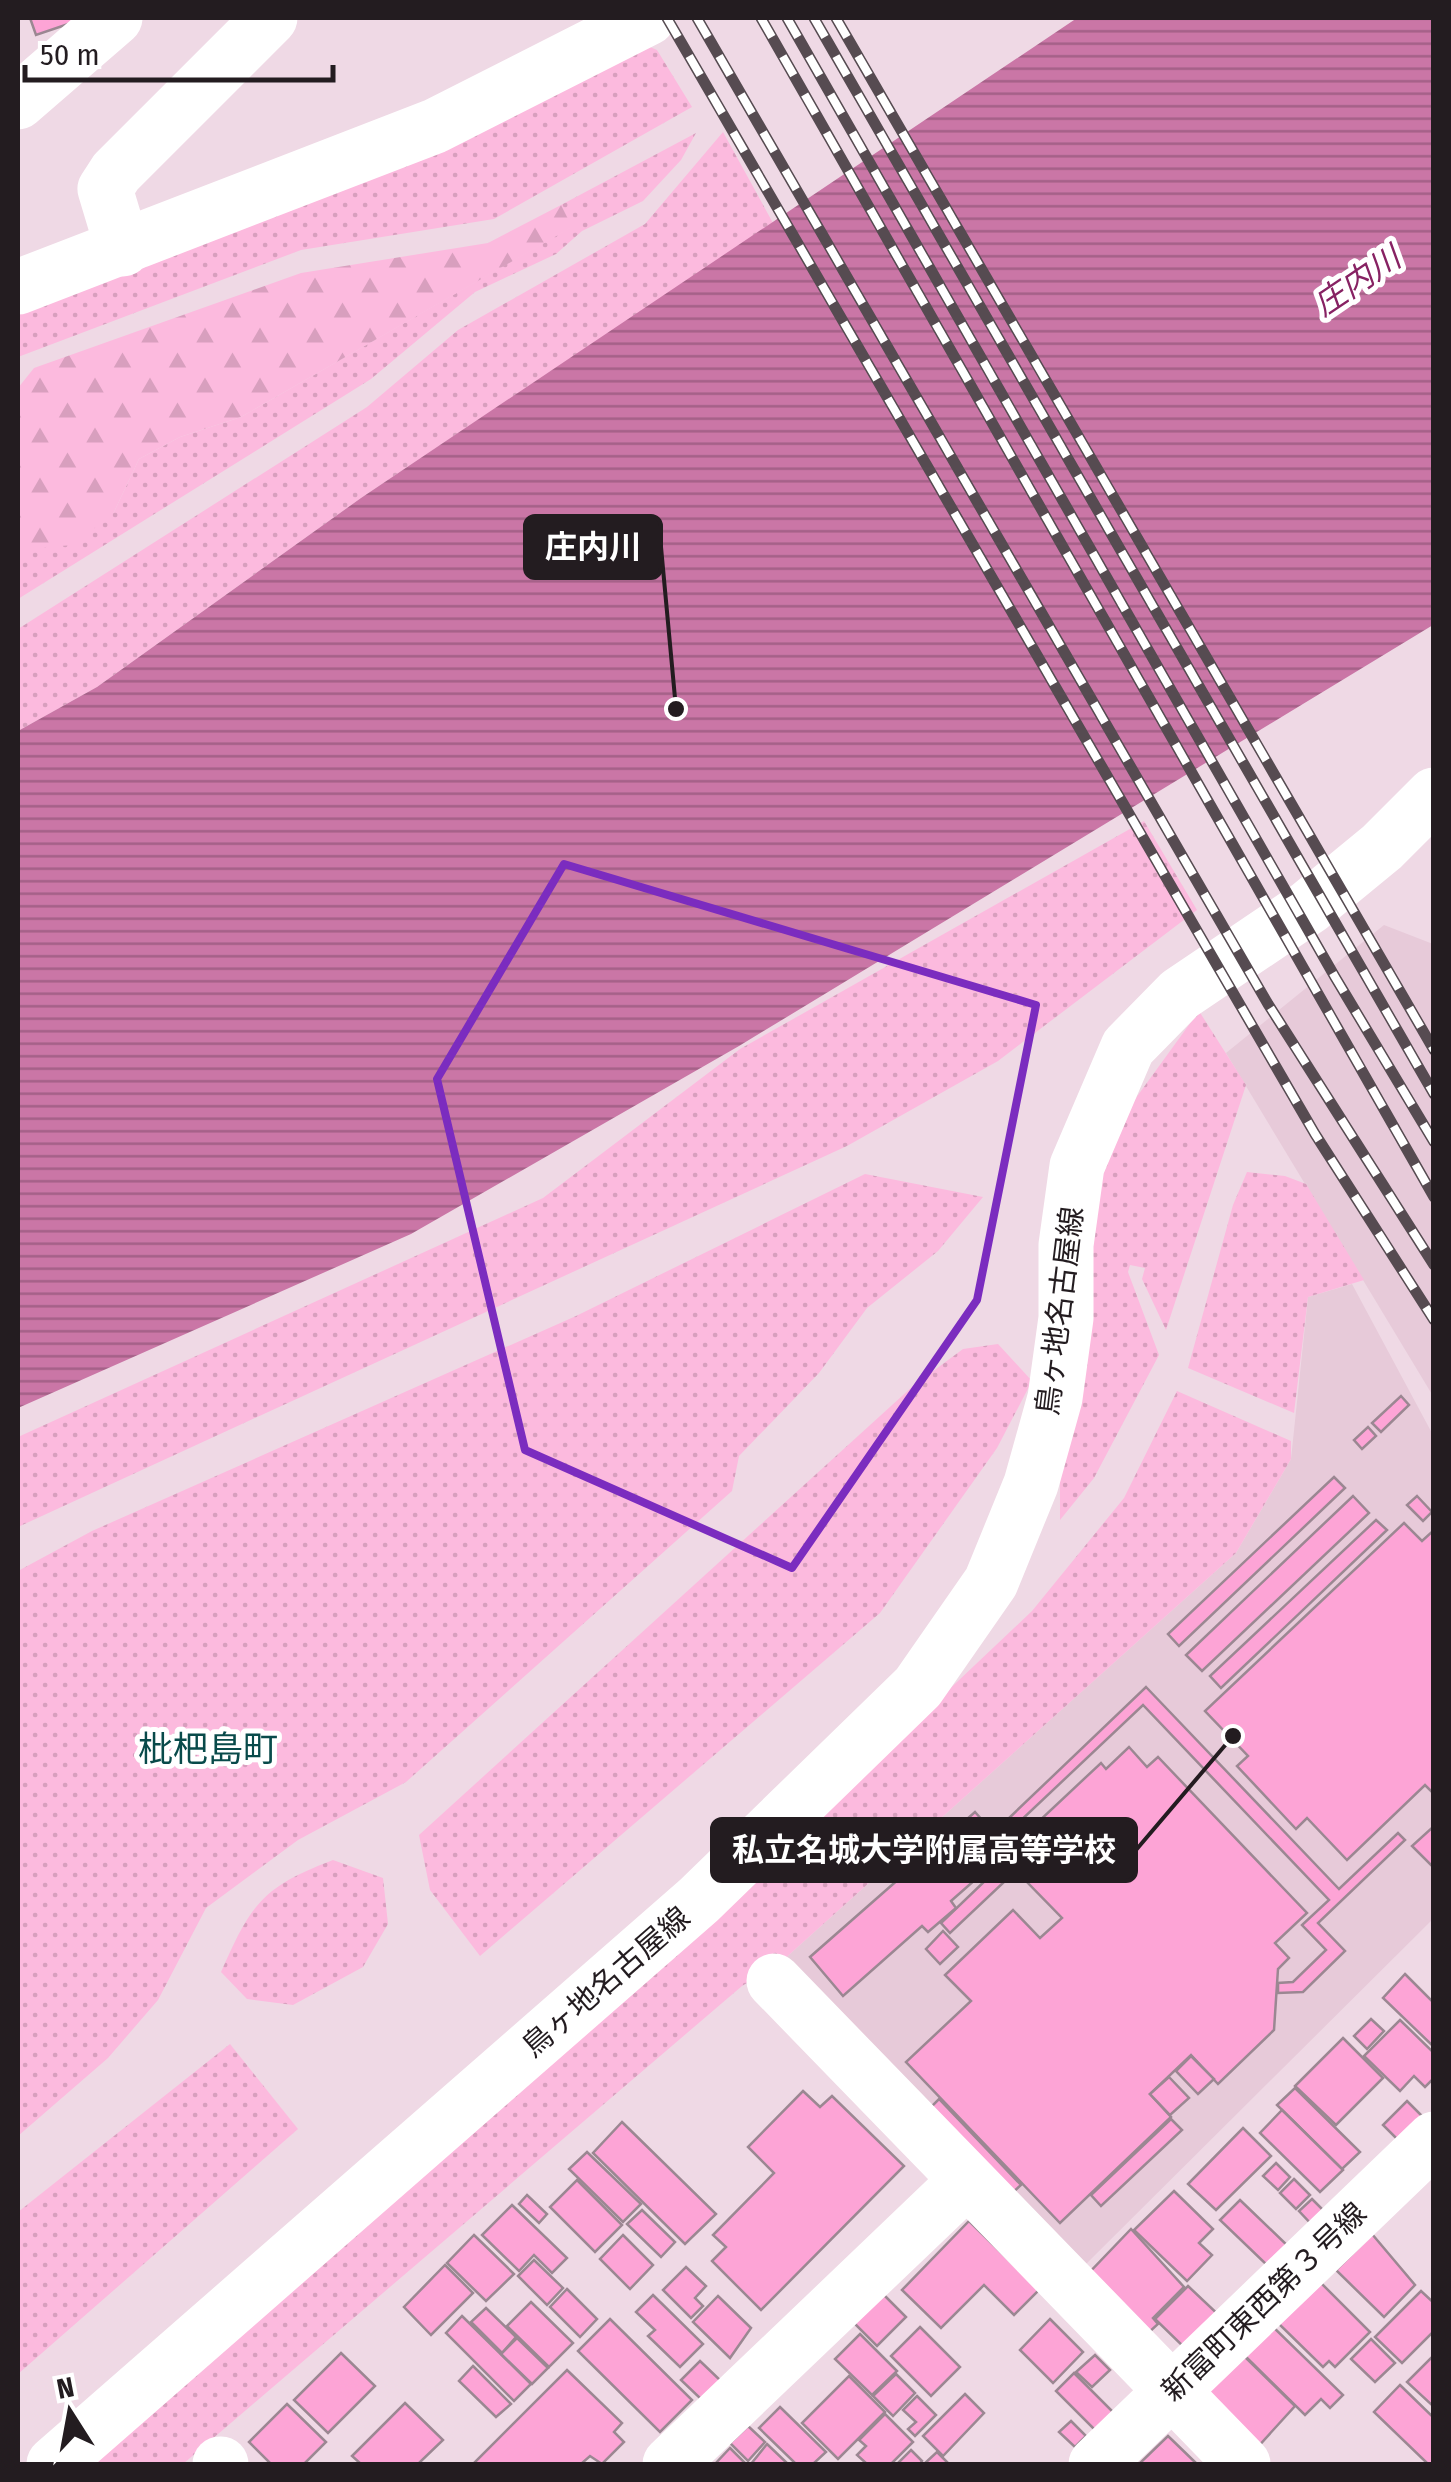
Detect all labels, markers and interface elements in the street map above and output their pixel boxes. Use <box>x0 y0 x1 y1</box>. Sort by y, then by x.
scale bar <box>25 20 332 82</box>
text: 50 m <box>40 37 100 73</box>
water label: 庄内川 <box>1307 237 1410 324</box>
callout: 庄内川 <box>525 516 661 578</box>
text: 庄内川 <box>545 528 641 566</box>
street label: 鳥ヶ地名古屋線 <box>1029 1205 1091 1417</box>
district label: 枇杷島町 <box>138 1728 278 1770</box>
callout: 私立名城大学附属高等学校 <box>712 1819 1136 1881</box>
text: 私立名城大学附属高等学校 <box>732 1831 1116 1869</box>
street label: 鳥ヶ地名古屋線 <box>515 1900 697 2064</box>
street label: 新富町東西第３号線 <box>1154 2195 1374 2409</box>
north arrow <box>20 2362 120 2462</box>
text: N <box>54 2370 77 2406</box>

